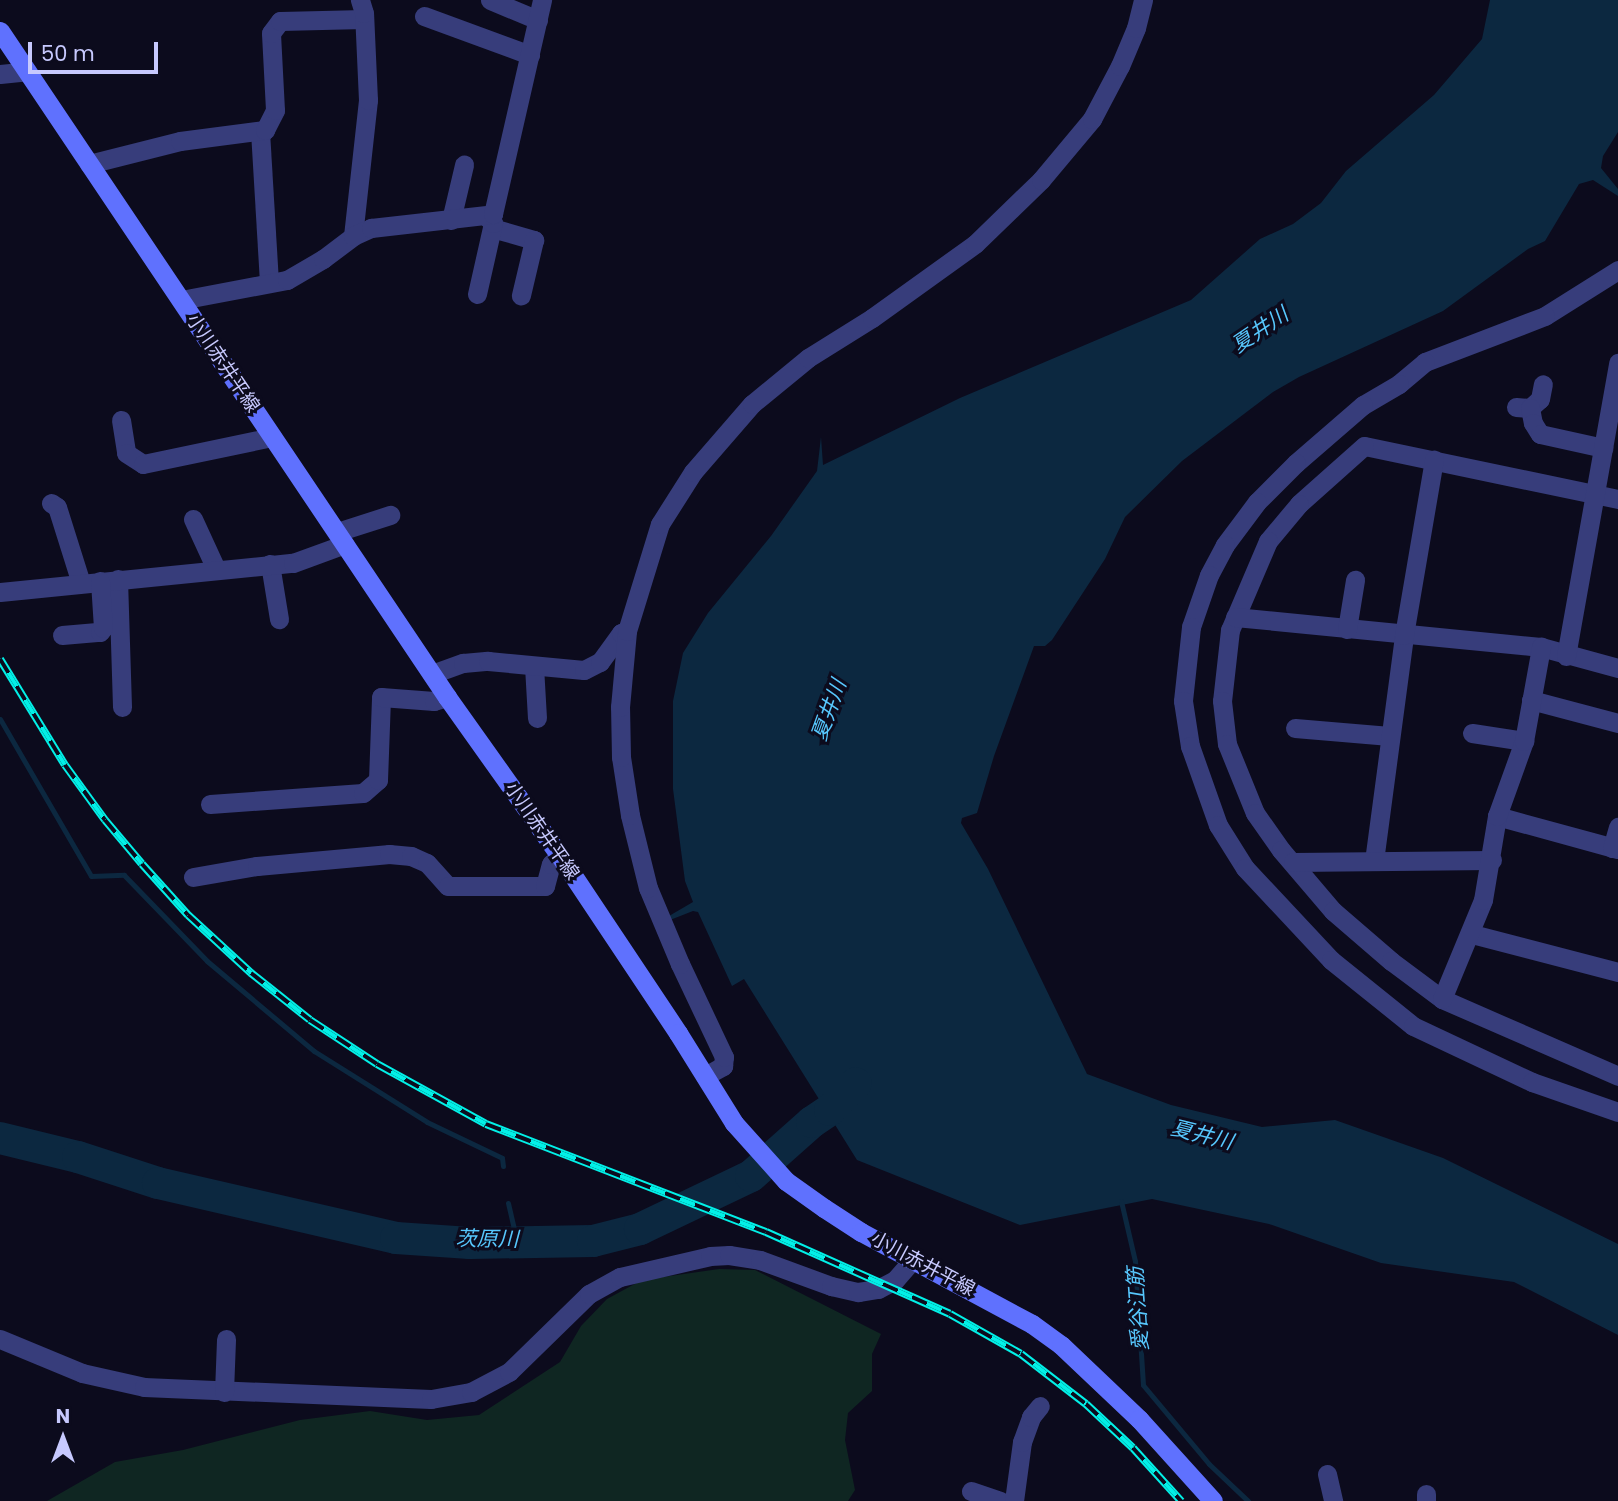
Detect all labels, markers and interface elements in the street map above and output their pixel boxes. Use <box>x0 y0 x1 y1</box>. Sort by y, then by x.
scale bar <box>32 28 161 72</box>
text: 50 m <box>41 39 95 68</box>
water label: 夏井川 <box>1227 302 1293 358</box>
street label: 小川赤井平線 <box>182 309 264 417</box>
water label: 夏井川 <box>806 676 852 744</box>
street label: 小川赤井平線 <box>500 778 584 884</box>
water label: 夏井川 <box>1168 1115 1236 1155</box>
water label: 茨原川 <box>455 1226 519 1252</box>
street label: 小川赤井平線 <box>867 1227 979 1301</box>
water label: 愛谷江筋 <box>1123 1266 1153 1352</box>
north arrow <box>28 1403 98 1473</box>
text: N <box>56 1403 70 1430</box>

